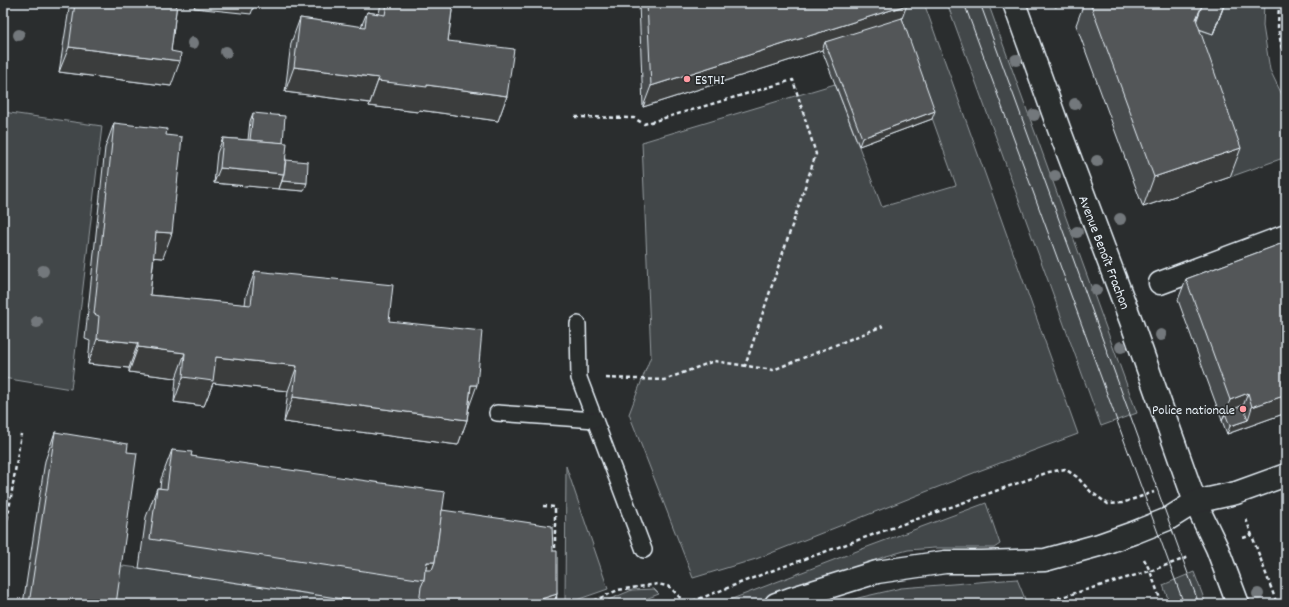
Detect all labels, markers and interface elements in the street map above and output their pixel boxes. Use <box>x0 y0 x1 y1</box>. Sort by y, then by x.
place label: ESTHI <box>695 71 725 91</box>
marker: ESTHI <box>682 74 692 84</box>
street label: Avenue Benoît Frachon <box>1072 193 1134 313</box>
place label: Police nationale <box>1152 401 1235 421</box>
marker: Police nationale <box>1238 404 1248 414</box>

